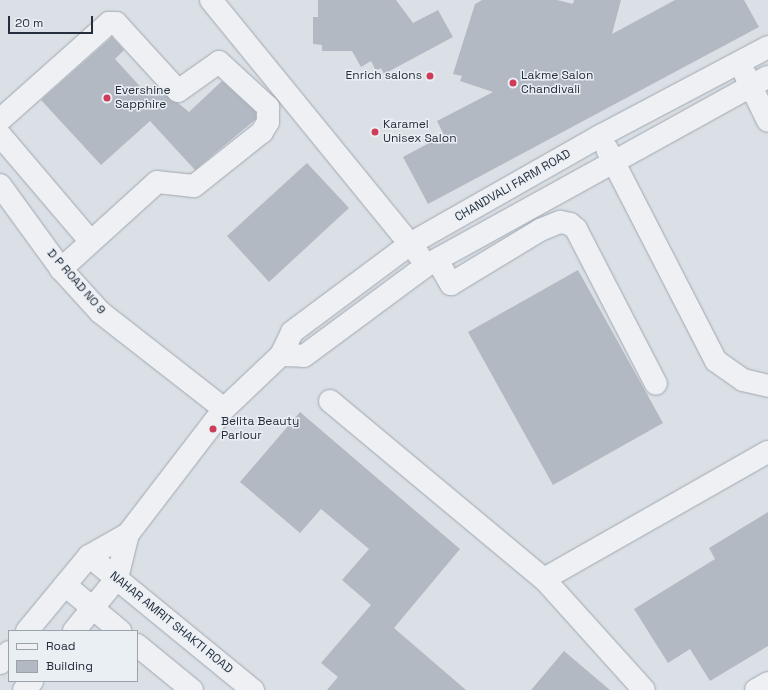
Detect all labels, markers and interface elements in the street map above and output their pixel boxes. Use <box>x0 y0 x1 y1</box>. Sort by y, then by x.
scale bar <box>10 8 95 34</box>
text: 20 m <box>15 15 43 31</box>
place label: Enrich salons <box>346 69 422 83</box>
place label: Lakme Salon Chandivali <box>521 69 593 97</box>
marker: Enrich salons <box>425 71 435 81</box>
marker: Lakme Salon Chandivali <box>508 78 518 88</box>
place label: Evershine Sapphire <box>115 84 171 112</box>
marker: Evershine Sapphire <box>102 93 112 103</box>
place label: Karamel Unisex Salon <box>383 118 456 146</box>
marker: Karamel Unisex Salon <box>370 127 380 137</box>
street label: CHANDVALI FARM ROAD <box>453 147 573 225</box>
street label: D P ROAD NO 9 <box>44 246 108 318</box>
place label: Belita Beauty Parlour <box>221 415 299 443</box>
marker: Belita Beauty Parlour <box>208 424 218 434</box>
street label: NAHAR AMRIT SHAKTI ROAD <box>106 569 236 677</box>
legend <box>8 630 138 682</box>
text: Road <box>46 638 75 654</box>
text: Building <box>46 658 93 674</box>

